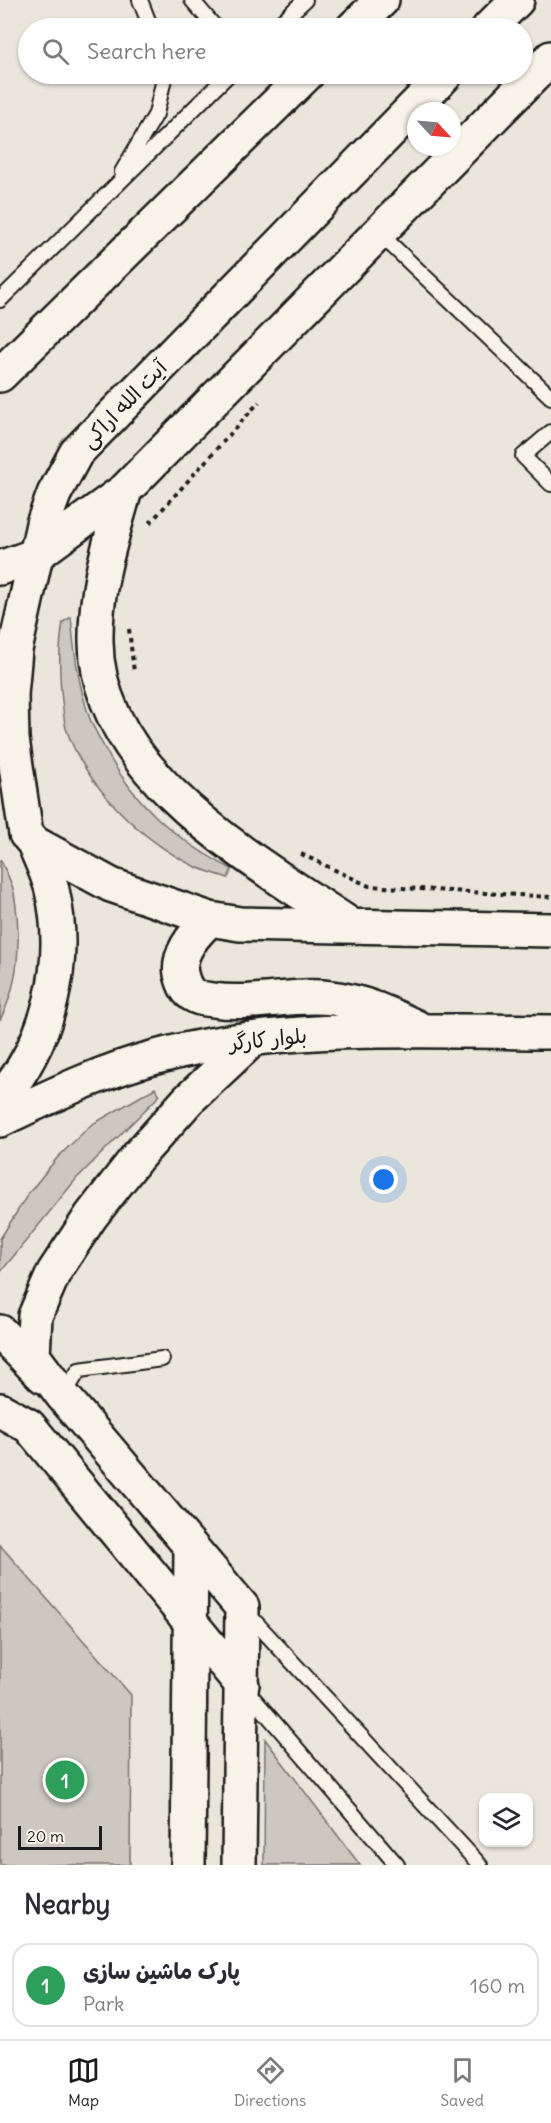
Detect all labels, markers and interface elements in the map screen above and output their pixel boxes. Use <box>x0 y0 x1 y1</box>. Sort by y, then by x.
search box <box>18 18 533 84</box>
icon: search <box>39 35 72 68</box>
text: Search here <box>87 37 206 65</box>
north arrow <box>407 102 461 156</box>
street label: آیت الله اراکی <box>75 354 174 454</box>
street label: بلوار کارگر <box>226 1021 308 1057</box>
your location <box>369 1165 398 1194</box>
pin: 1 <box>46 1758 84 1802</box>
map controls <box>479 1793 533 1847</box>
button: layers <box>479 1793 533 1847</box>
scale bar <box>18 1823 102 1850</box>
text: 20 m <box>27 1826 64 1846</box>
text: Nearby <box>24 1888 110 1921</box>
text: پارک ماشین سازی <box>83 1957 240 1985</box>
text: 1 <box>42 1973 49 1998</box>
text: 160 m <box>470 1973 525 1998</box>
text: Park <box>83 1991 124 2016</box>
tab: Map <box>67 2054 100 2110</box>
tab: Directions <box>234 2054 306 2110</box>
tab: Saved <box>440 2054 484 2110</box>

